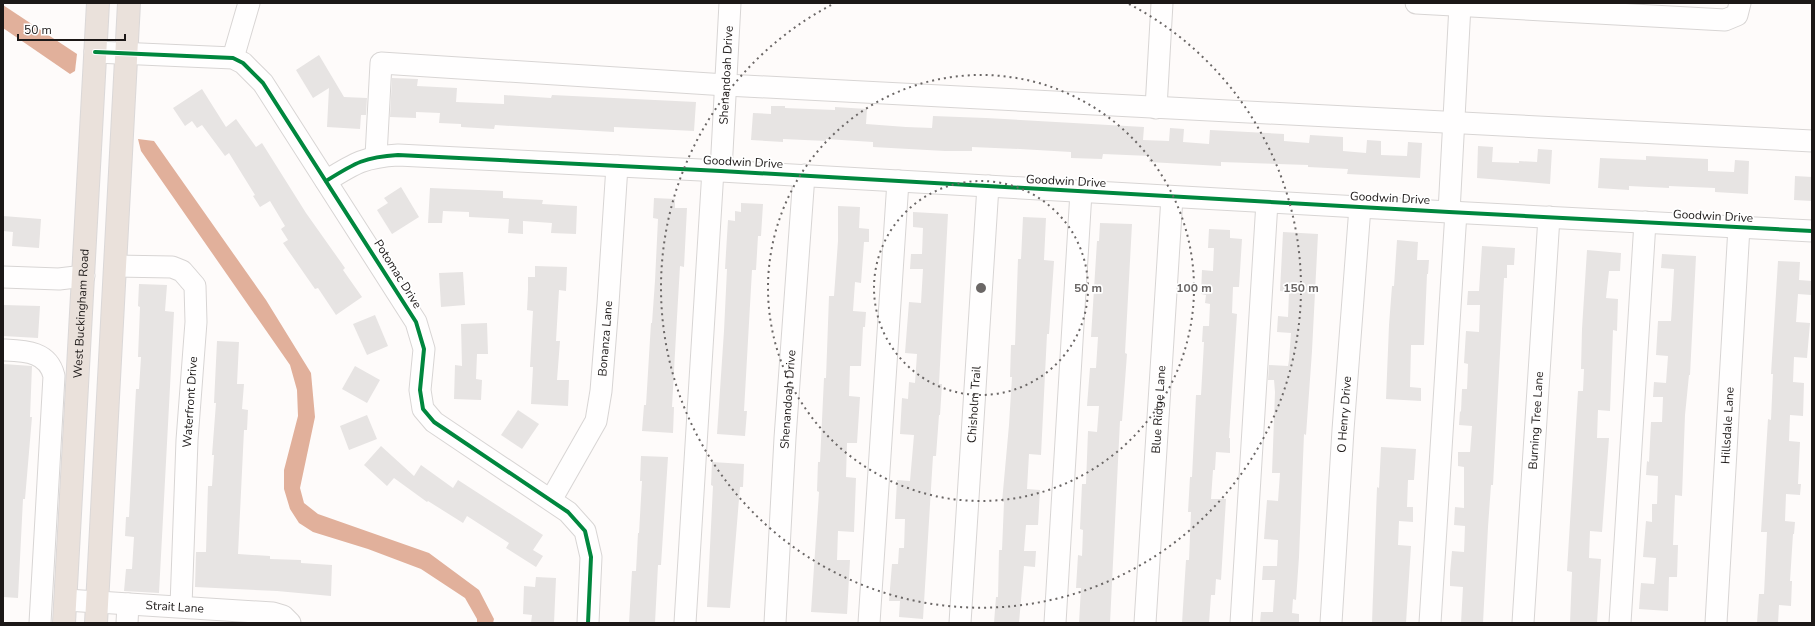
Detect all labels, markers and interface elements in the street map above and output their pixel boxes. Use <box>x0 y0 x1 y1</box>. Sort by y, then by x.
scale bar <box>18 16 125 42</box>
text: 50 m <box>24 22 52 38</box>
street label: Shenandoah Drive <box>715 25 737 125</box>
street label: Goodwin Drive <box>702 152 784 172</box>
street label: Goodwin Drive <box>1025 171 1107 191</box>
street label: Goodwin Drive <box>1349 188 1431 208</box>
street label: Goodwin Drive <box>1672 206 1754 226</box>
street label: Potomac Drive <box>370 236 426 312</box>
street label: West Buckingham Road <box>69 248 93 379</box>
text: 50 m <box>1074 280 1102 296</box>
text: 100 m <box>1176 280 1212 296</box>
text: 150 m <box>1283 280 1319 296</box>
centre of rings <box>974 281 988 295</box>
street label: Bonanza Lane <box>594 300 616 377</box>
street label: Shenandoah Drive <box>776 349 799 449</box>
street label: Waterfront Drive <box>179 356 201 448</box>
street label: Chisholm Trail <box>964 365 984 443</box>
street label: Blue Ridge Lane <box>1148 365 1169 454</box>
street label: Burning Tree Lane <box>1525 371 1547 470</box>
street label: O Henry Drive <box>1334 375 1355 453</box>
street label: Hillsdale Lane <box>1717 386 1738 464</box>
street label: Strait Lane <box>145 597 204 617</box>

